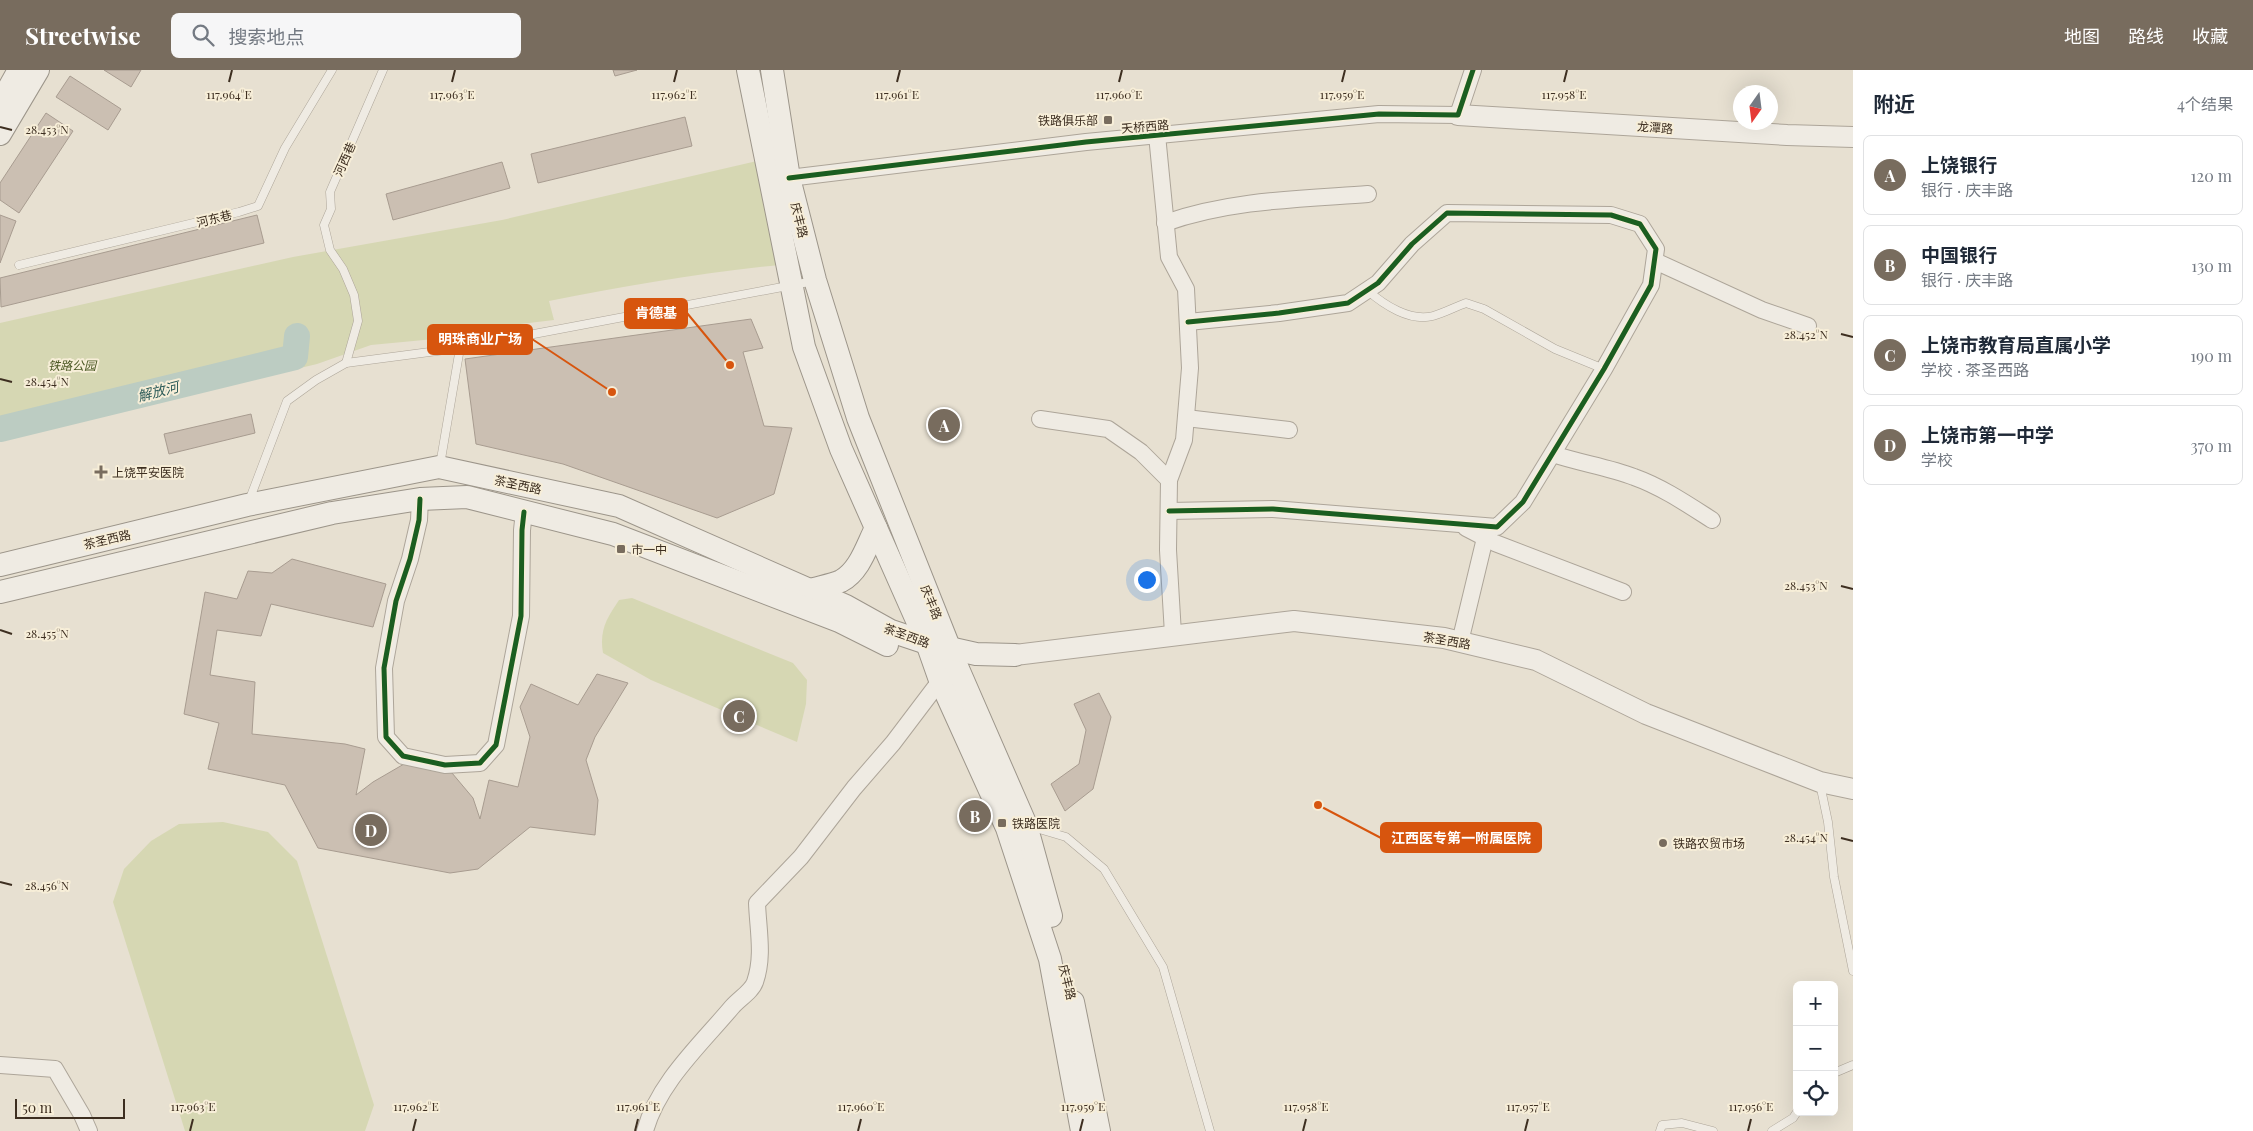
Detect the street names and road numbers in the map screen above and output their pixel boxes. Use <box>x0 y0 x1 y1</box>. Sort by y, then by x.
street label: 天桥西路 <box>1120 116 1170 136</box>
street label: 龙潭路 <box>1636 118 1674 136</box>
street label: 河西巷 <box>329 139 359 179</box>
street label: 庆丰路 <box>788 201 812 239</box>
street label: 河东巷 <box>195 206 233 230</box>
street label: 茶圣西路 <box>493 471 543 497</box>
street label: 茶圣西路 <box>82 526 132 552</box>
street label: 庆丰路 <box>918 582 946 622</box>
street label: 茶圣西路 <box>882 619 932 651</box>
street label: 茶圣西路 <box>1422 628 1472 652</box>
street label: 庆丰路 <box>1056 963 1080 1001</box>

